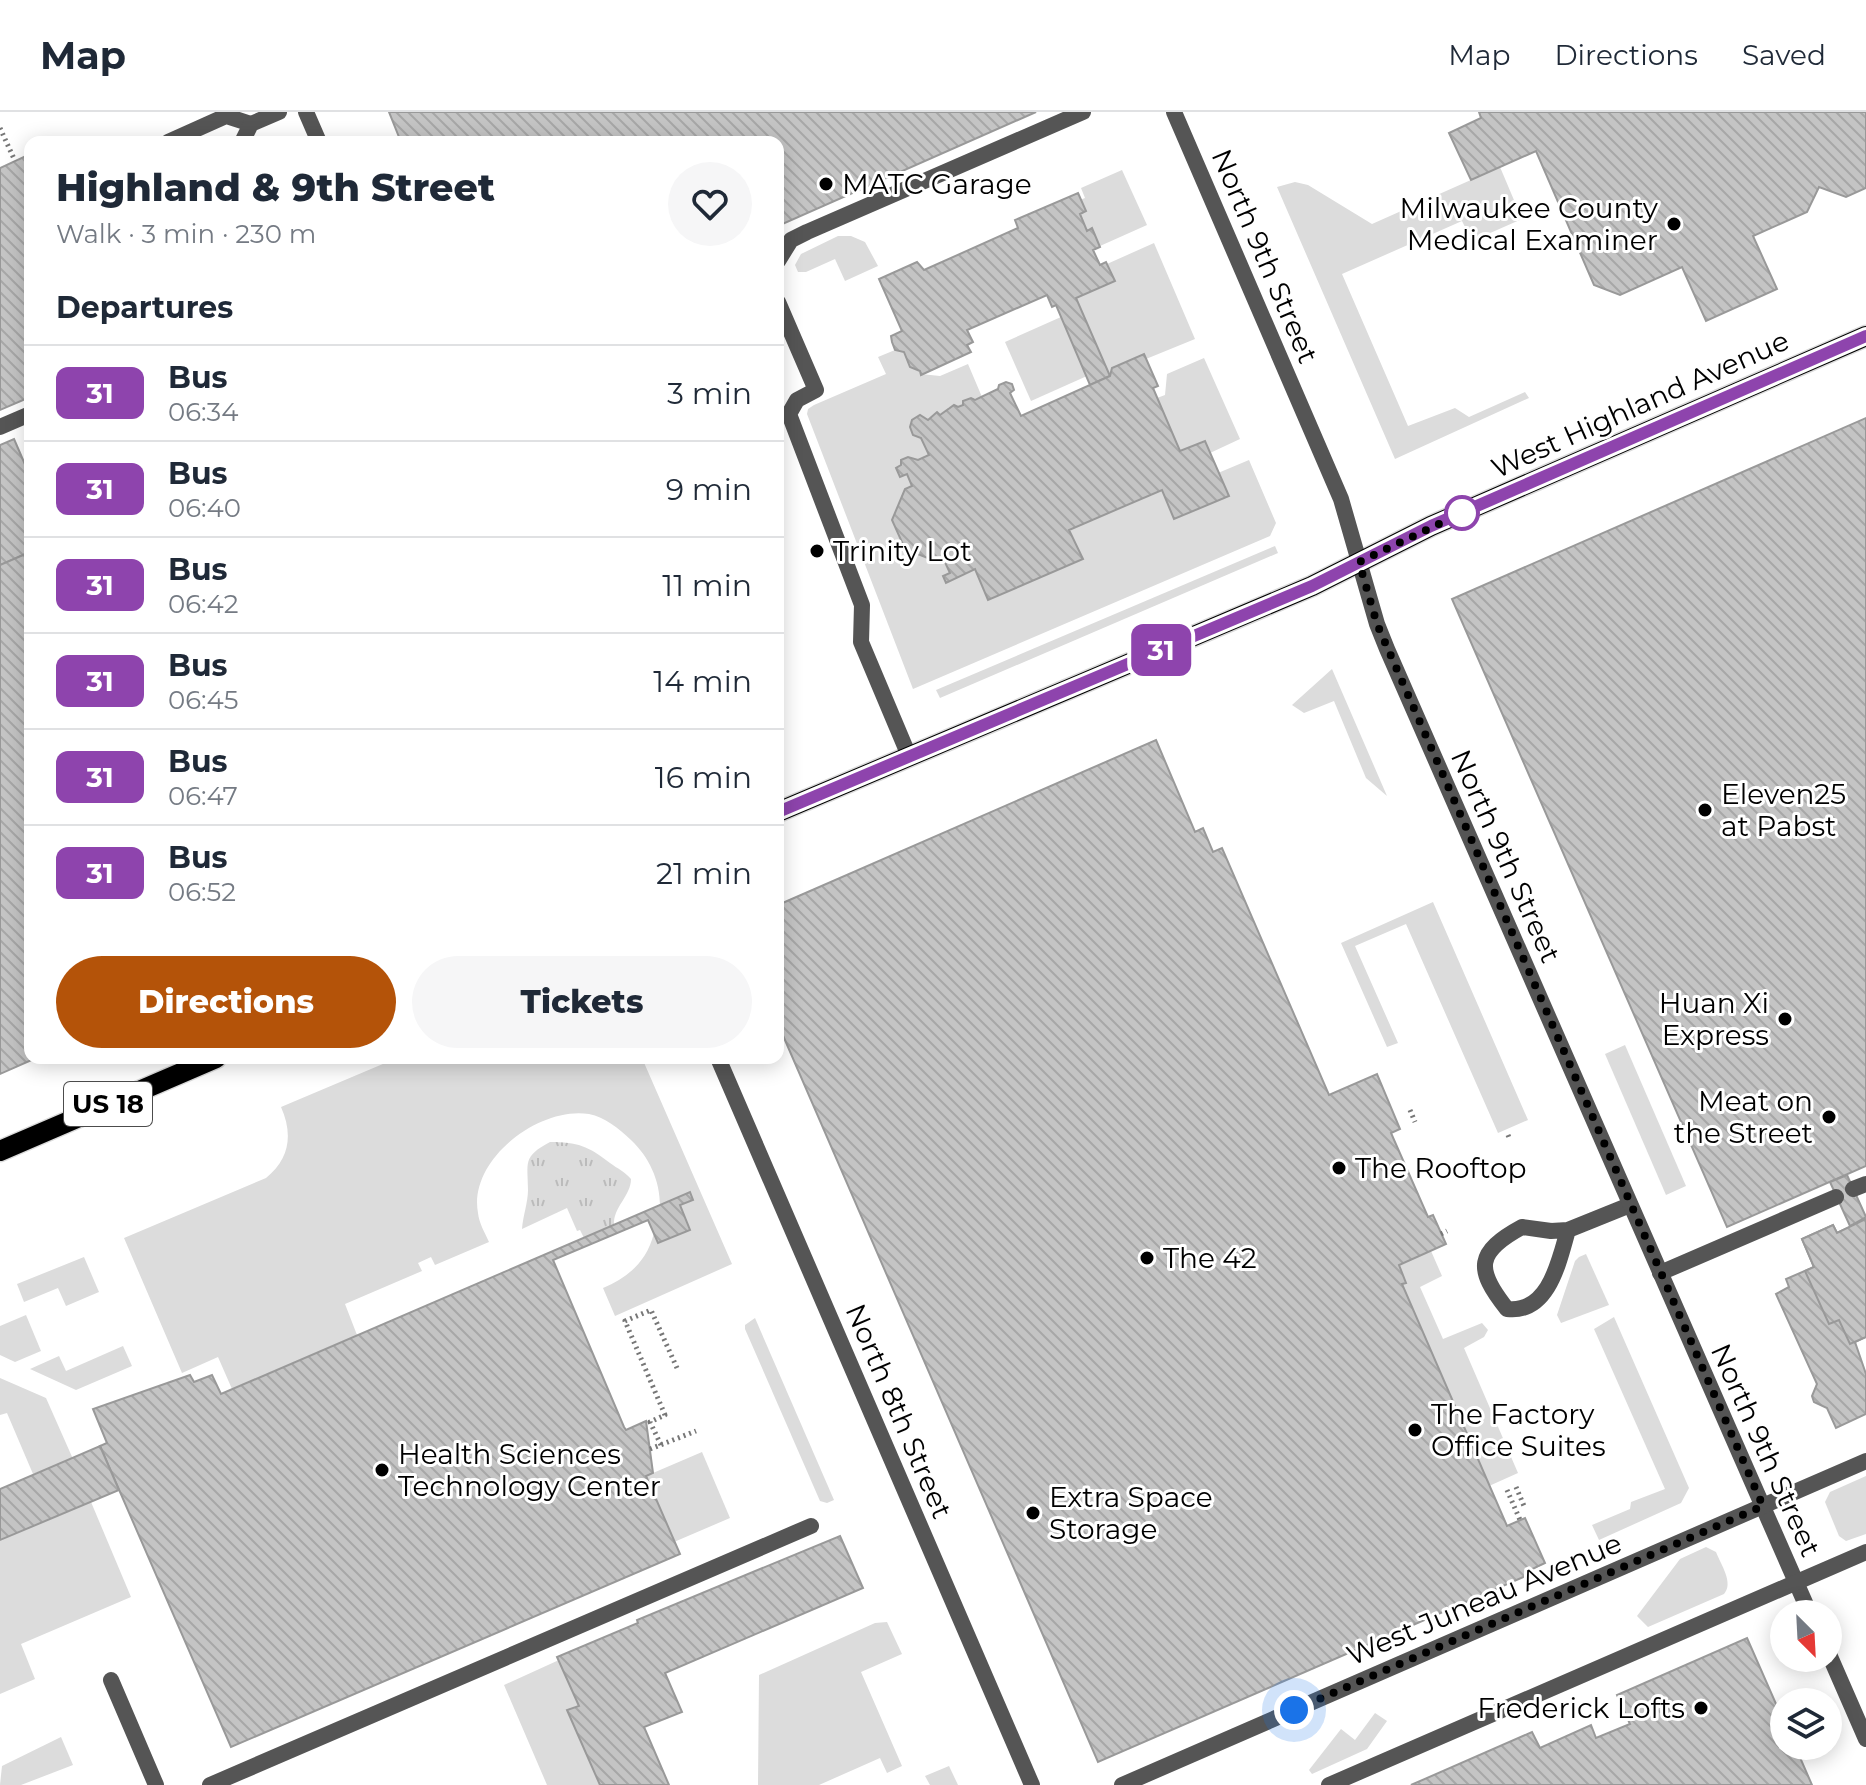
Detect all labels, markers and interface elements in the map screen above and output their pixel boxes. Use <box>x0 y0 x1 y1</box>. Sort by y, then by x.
text: Map <box>40 32 126 79</box>
text: Map <box>1448 38 1510 72</box>
text: Directions <box>1554 38 1698 72</box>
text: Saved <box>1742 38 1826 72</box>
street label: North 9th Street <box>1205 144 1325 368</box>
button: heart <box>668 162 752 246</box>
text: Highland & 9th Street <box>56 164 495 211</box>
place label: MATC Garage <box>842 167 1032 201</box>
marker: MATC Garage <box>817 175 835 193</box>
place label: Milwaukee County Medical Examiner <box>1399 191 1659 257</box>
marker: Milwaukee County Medical Examiner <box>1665 215 1683 233</box>
text: Walk · 3 min · 230 m <box>56 218 316 250</box>
text: Departures <box>56 289 233 326</box>
street label: West Highland Avenue <box>1486 323 1794 485</box>
text: Bus <box>168 359 228 396</box>
text: 3 min <box>667 375 752 412</box>
text: 31 <box>86 376 114 410</box>
text: 06:34 <box>168 396 238 428</box>
text: Bus <box>168 455 228 492</box>
text: 9 min <box>666 471 752 508</box>
text: 31 <box>86 472 114 506</box>
text: 06:40 <box>168 492 241 524</box>
unlabelled marker <box>1445 496 1479 530</box>
place label: Trinity Lot <box>833 534 972 568</box>
marker: Trinity Lot <box>808 542 826 560</box>
text: Bus <box>168 551 228 588</box>
text: 11 min <box>662 567 752 604</box>
text: 31 <box>86 568 114 602</box>
text: 06:42 <box>168 588 238 620</box>
line badge: 31 <box>1125 624 1197 676</box>
text: 31 <box>1147 633 1175 667</box>
text: Bus <box>168 647 228 684</box>
text: 14 min <box>653 663 752 700</box>
text: 31 <box>86 664 114 698</box>
text: 06:45 <box>168 684 238 716</box>
text: Bus <box>168 743 228 780</box>
street label: North 9th Street <box>1444 744 1568 968</box>
text: 16 min <box>655 759 752 796</box>
text: 31 <box>86 760 114 794</box>
place label: Eleven25 at Pabst <box>1721 777 1846 843</box>
text: 06:47 <box>168 780 238 812</box>
marker: Eleven25 at Pabst <box>1696 801 1714 819</box>
text: Bus <box>168 839 228 876</box>
text: 21 min <box>656 855 752 892</box>
text: 31 <box>86 856 114 890</box>
text: 06:52 <box>168 876 236 908</box>
button: Directions <box>56 956 396 1048</box>
button: Tickets <box>412 956 752 1048</box>
place label: Huan Xi Express <box>1659 986 1769 1052</box>
marker: Huan Xi Express <box>1776 1010 1794 1028</box>
road number: US 18 <box>64 1082 152 1126</box>
place label: Meat on the Street <box>1674 1084 1813 1150</box>
marker: Meat on the Street <box>1820 1108 1838 1126</box>
place label: The Rooftop <box>1355 1151 1526 1185</box>
marker: The Rooftop <box>1330 1159 1348 1177</box>
place label: The 42 <box>1163 1241 1257 1275</box>
marker: The 42 <box>1138 1249 1156 1267</box>
street label: North 8th Street <box>838 1299 960 1523</box>
street label: North 9th Street <box>1704 1338 1828 1562</box>
place label: The Factory Office Suites <box>1431 1397 1606 1463</box>
marker: The Factory Office Suites <box>1406 1421 1424 1439</box>
place label: Health Sciences Technology Center <box>398 1437 661 1503</box>
marker: Health Sciences Technology Center <box>373 1461 391 1479</box>
place label: Extra Space Storage <box>1049 1480 1213 1546</box>
marker: Extra Space Storage <box>1024 1504 1042 1522</box>
street label: West Juneau Avenue <box>1341 1526 1627 1672</box>
north arrow <box>1770 1600 1842 1672</box>
map controls <box>1770 1600 1842 1760</box>
button: layers <box>1770 1688 1842 1760</box>
your location <box>1274 1690 1314 1730</box>
place label: Frederick Lofts <box>1477 1691 1685 1725</box>
marker: Frederick Lofts <box>1692 1699 1710 1717</box>

